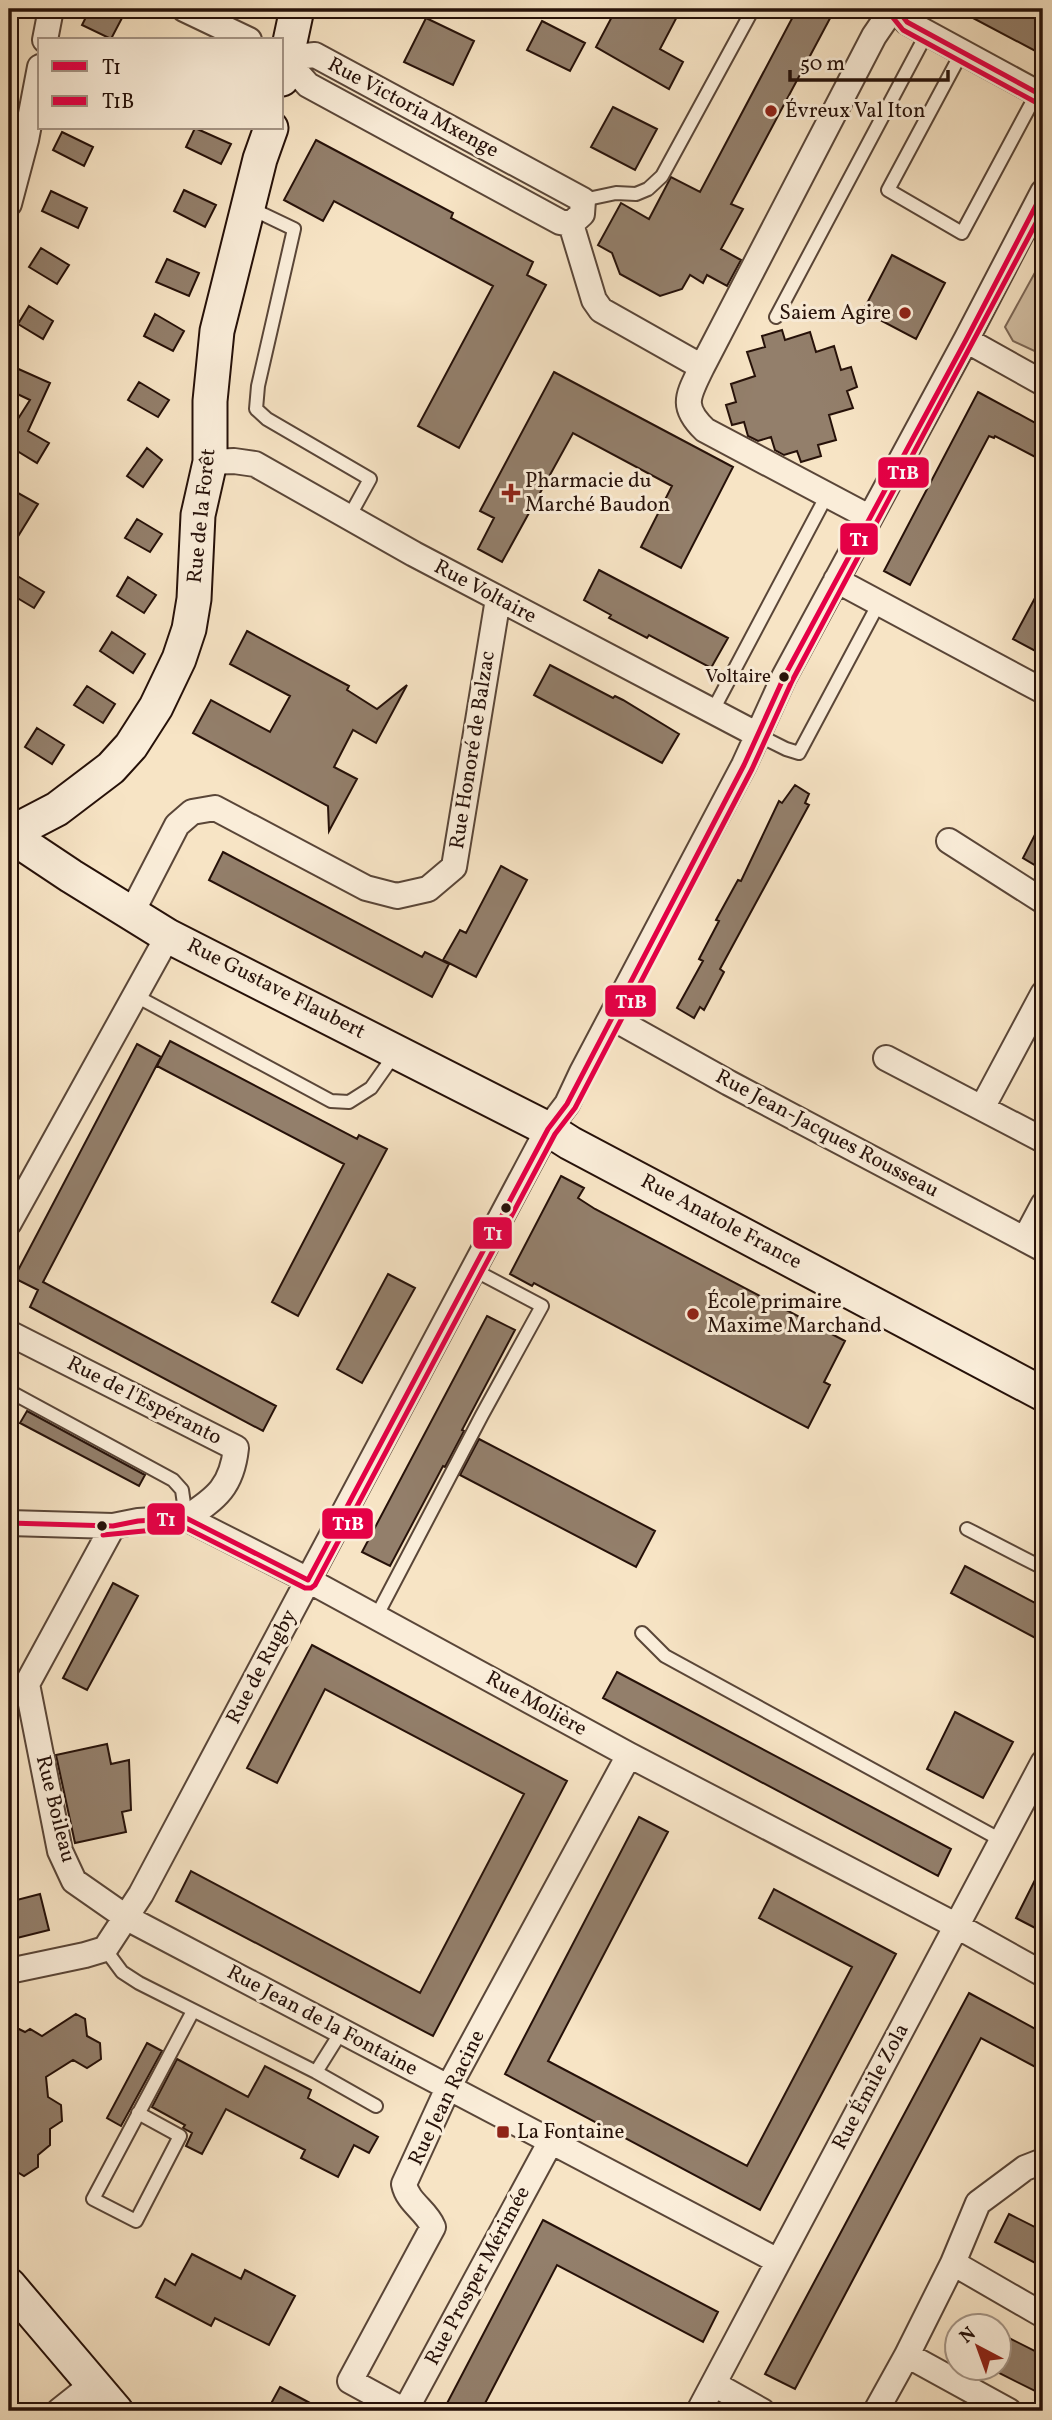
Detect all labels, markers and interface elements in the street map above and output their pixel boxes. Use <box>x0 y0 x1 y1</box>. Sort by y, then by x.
legend <box>38 38 284 130</box>
scale bar <box>790 38 947 82</box>
text: 50 m <box>800 50 845 79</box>
street label: Rue Victoria Mxenge <box>322 51 504 165</box>
text: T1 <box>102 54 121 83</box>
text: T1B <box>102 88 134 117</box>
place label: Évreux Val Iton <box>785 97 926 126</box>
marker: Évreux Val Iton <box>763 103 779 119</box>
place label: Saiem Agire <box>779 299 891 328</box>
marker: Saiem Agire <box>897 305 913 321</box>
street label: Rue de la Forêt <box>181 447 223 585</box>
line badge: T1B <box>877 456 930 489</box>
text: T1B <box>887 461 919 487</box>
place label: Pharmacie du Marché Baudon <box>525 467 670 520</box>
marker: Pharmacie du Marché Baudon <box>503 485 519 501</box>
line badge: T1 <box>839 522 879 556</box>
text: T1 <box>849 528 869 554</box>
street label: Rue Voltaire <box>429 553 541 631</box>
street label: Rue Honoré de Balzac <box>443 649 503 851</box>
place label: Voltaire <box>705 664 771 690</box>
marker: Voltaire <box>777 670 791 684</box>
street label: Rue Gustave Flaubert <box>182 931 370 1047</box>
line badge: T1B <box>604 984 657 1018</box>
text: T1B <box>615 990 647 1016</box>
street label: Rue Jean-Jacques Rousseau <box>710 1063 944 1205</box>
street label: Rue Anatole France <box>635 1167 807 1277</box>
unlabelled marker <box>499 1201 513 1215</box>
line badge: T1 <box>472 1216 513 1250</box>
text: T1 <box>483 1222 503 1248</box>
place label: École primaire Maxime Marchand <box>707 1288 882 1341</box>
marker: École primaire Maxime Marchand <box>685 1306 701 1322</box>
street label: Rue de l'Espéranto <box>62 1349 226 1453</box>
line badge: T1 <box>146 1502 186 1536</box>
line badge: T1B <box>321 1507 374 1540</box>
text: T1 <box>156 1508 176 1534</box>
text: T1B <box>332 1512 364 1538</box>
unlabelled marker <box>95 1519 109 1533</box>
street label: Rue de Rugby <box>220 1604 305 1729</box>
street label: Rue Molière <box>480 1664 592 1744</box>
street label: Rue Boileau <box>28 1752 82 1866</box>
street label: Rue Jean de la Fontaine <box>221 1958 423 2084</box>
street label: Rue Émile Zola <box>826 2019 916 2155</box>
street label: Rue Jean Racine <box>402 2025 492 2171</box>
place label: La Fontaine <box>517 2118 625 2147</box>
marker: La Fontaine <box>495 2124 511 2140</box>
street label: Rue Prosper Mérimée <box>418 2181 538 2371</box>
north arrow <box>944 2312 1014 2382</box>
text: N <box>954 2321 982 2350</box>

